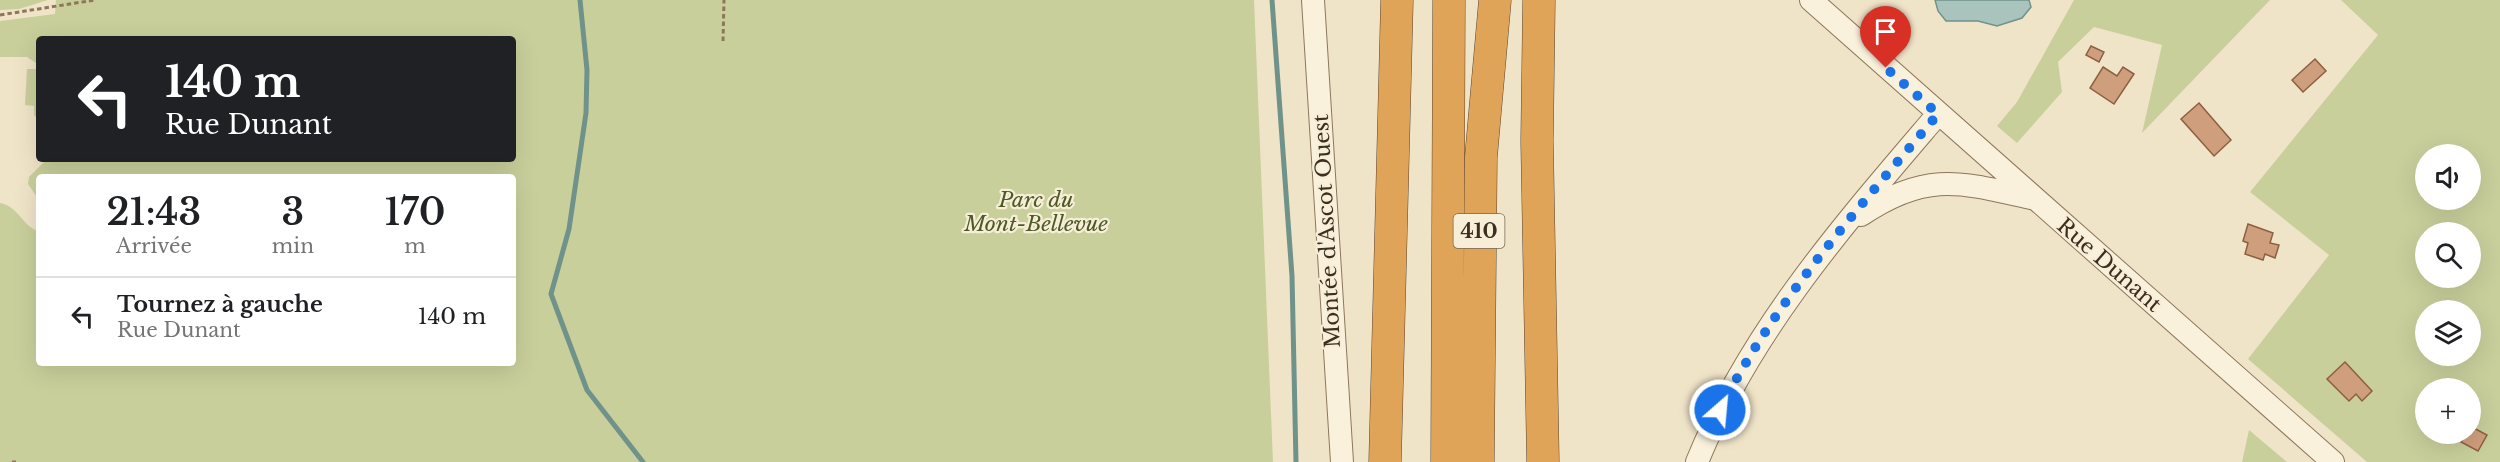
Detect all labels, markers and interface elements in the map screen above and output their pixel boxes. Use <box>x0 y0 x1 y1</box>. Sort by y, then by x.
pin <box>1860 6 1911 68</box>
icon: arrive <box>1869 15 1902 48</box>
text: 140 m <box>165 56 301 108</box>
icon: left <box>66 60 144 138</box>
text: Rue Dunant <box>165 108 332 141</box>
street label: Montée d'Ascot Ouest <box>1308 113 1346 348</box>
map controls <box>2415 144 2481 444</box>
button: sound <box>2415 144 2481 210</box>
park label: Parc du Mont-Bellevue <box>963 187 1108 237</box>
text: 21:43 <box>107 190 201 235</box>
text: 3 <box>282 190 304 235</box>
text: 170 <box>384 190 445 235</box>
street label: Rue Dunant <box>2051 213 2167 317</box>
road number: 410 <box>1454 214 1504 248</box>
button: search <box>2415 222 2481 288</box>
text: Arrivée <box>116 234 192 258</box>
text: min <box>272 234 314 258</box>
text: m <box>404 234 426 258</box>
text: Tournez à gauche <box>117 291 323 318</box>
icon: left <box>66 300 99 333</box>
button: layers <box>2415 300 2481 366</box>
text: 140 m <box>418 303 486 330</box>
text: Rue Dunant <box>117 318 241 342</box>
position arrow <box>1688 378 1752 442</box>
button: + <box>2415 378 2481 444</box>

